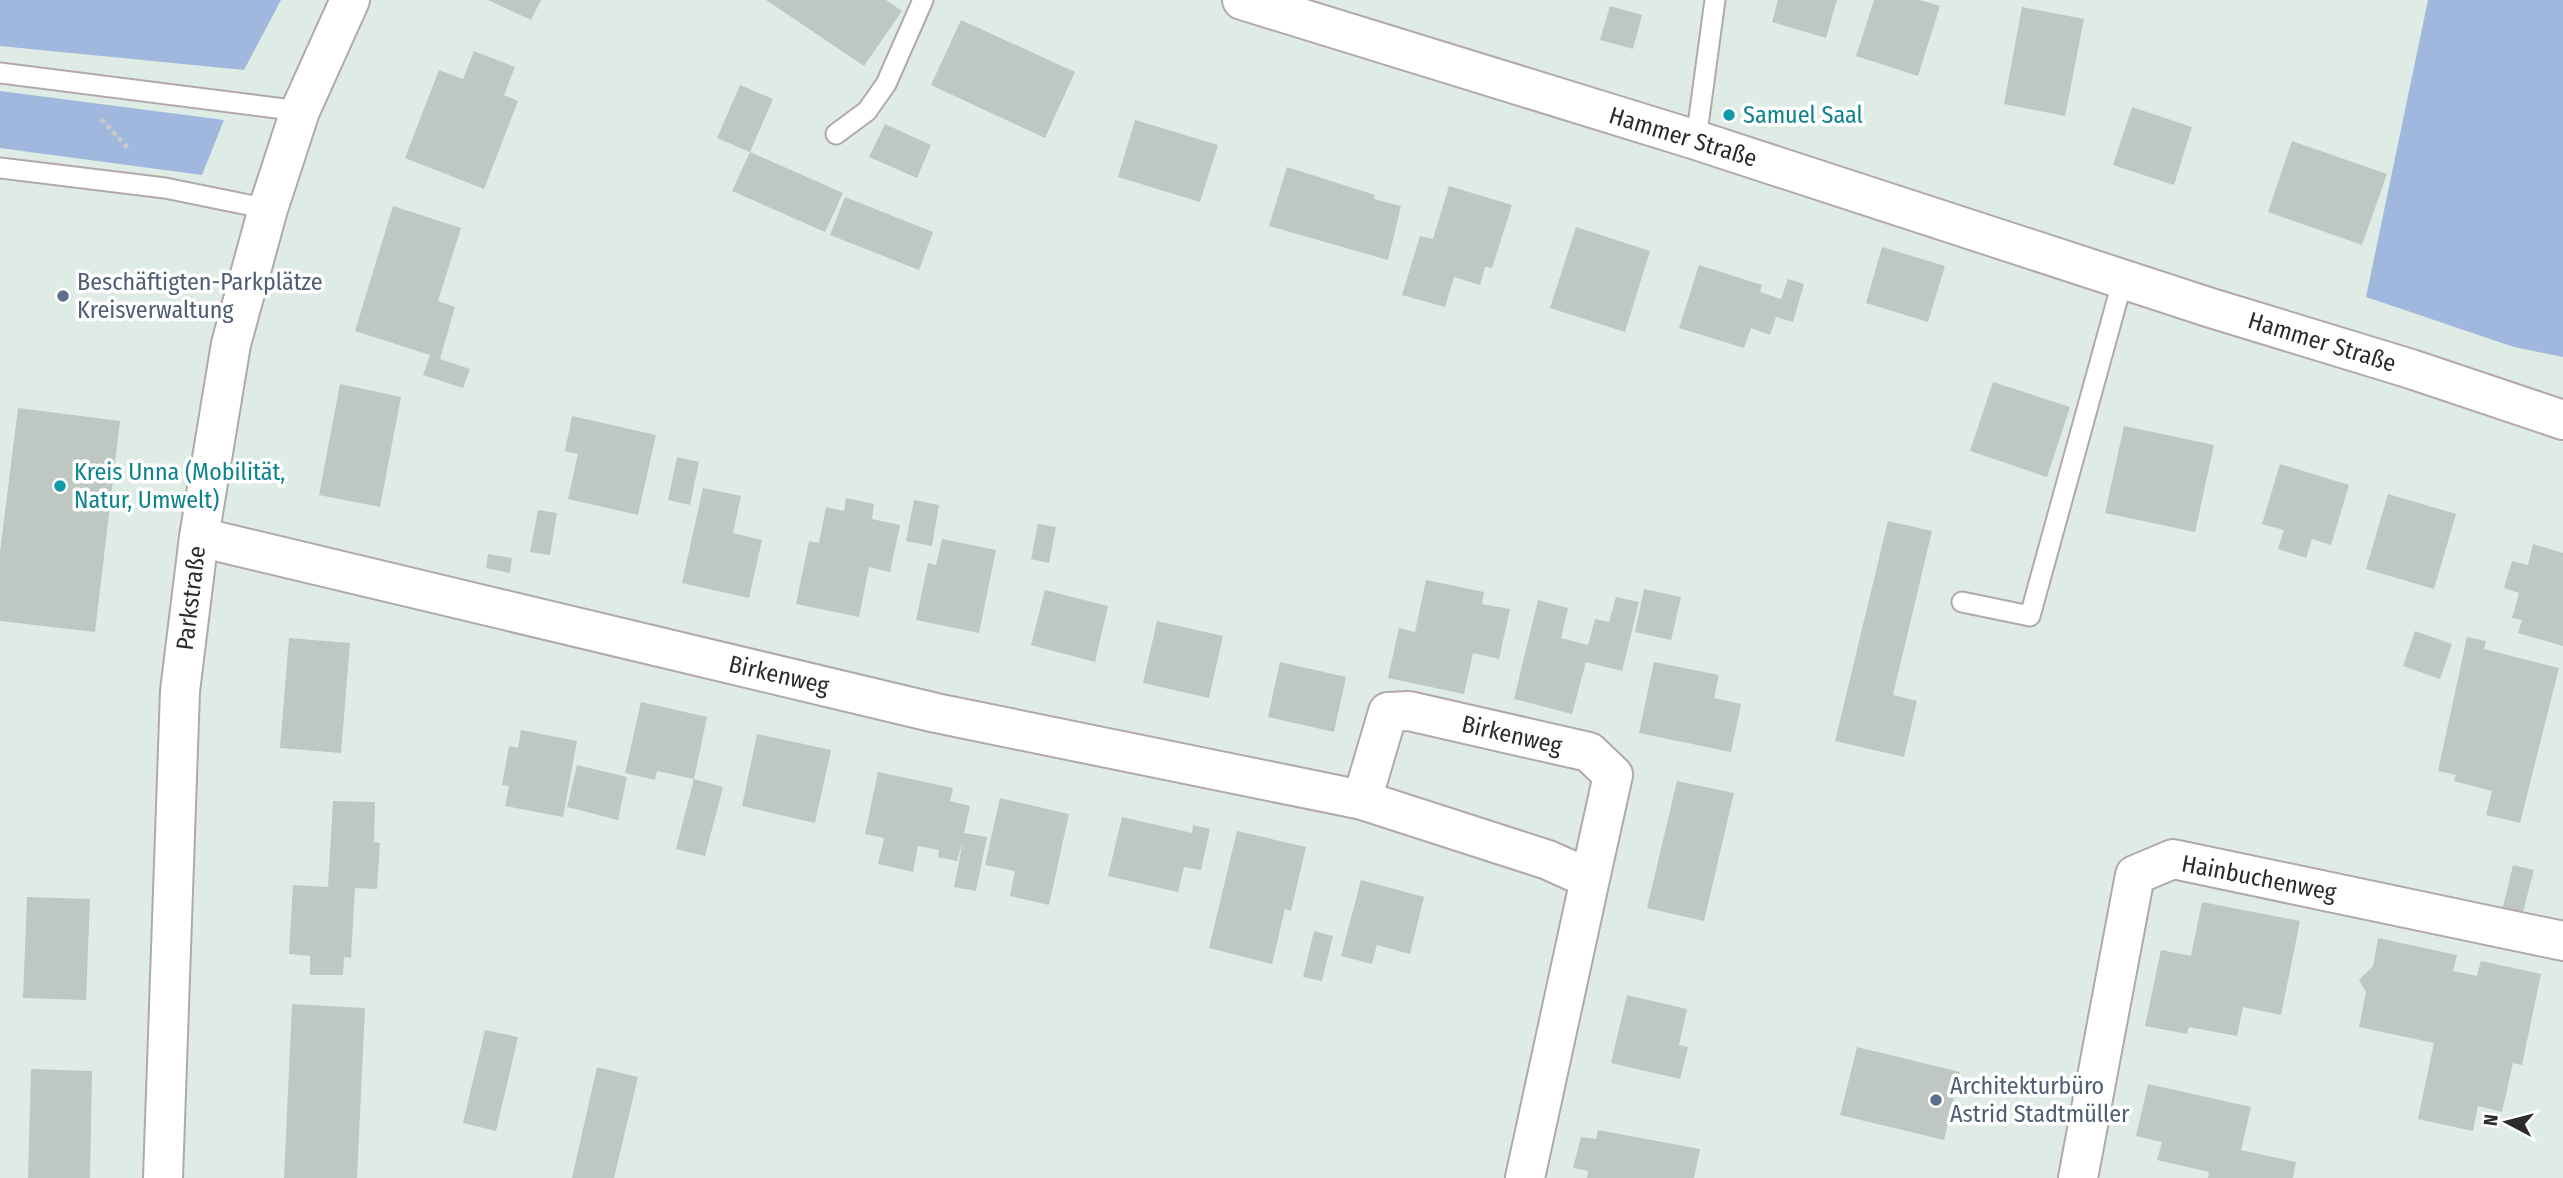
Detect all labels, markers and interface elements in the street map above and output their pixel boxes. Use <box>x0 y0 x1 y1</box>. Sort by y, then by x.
street label: Hammer Straße <box>1606 101 1760 173</box>
place label: Samuel Saal <box>1743 101 1863 129</box>
marker: Samuel Saal <box>1721 107 1737 123</box>
place label: Beschäftigten-Parkplätze Kreisverwaltung <box>77 268 323 324</box>
marker: Beschäftigten-Parkplätze Kreisverwaltung <box>55 288 71 304</box>
street label: Hammer Straße <box>2245 306 2399 378</box>
place label: Kreis Unna (Mobilität, Natur, Umwelt) <box>74 458 285 514</box>
marker: Kreis Unna (Mobilität, Natur, Umwelt) <box>52 478 68 494</box>
street label: Parkstraße <box>171 544 211 652</box>
street label: Birkenweg <box>726 650 832 700</box>
street label: Birkenweg <box>1459 710 1565 760</box>
street label: Hainbuchenweg <box>2179 849 2339 907</box>
place label: Architekturbüro Astrid Stadtmüller <box>1950 1072 2130 1128</box>
north arrow <box>2472 1087 2542 1157</box>
marker: Architekturbüro Astrid Stadtmüller <box>1928 1092 1944 1108</box>
text: N <box>2479 1113 2503 1127</box>

